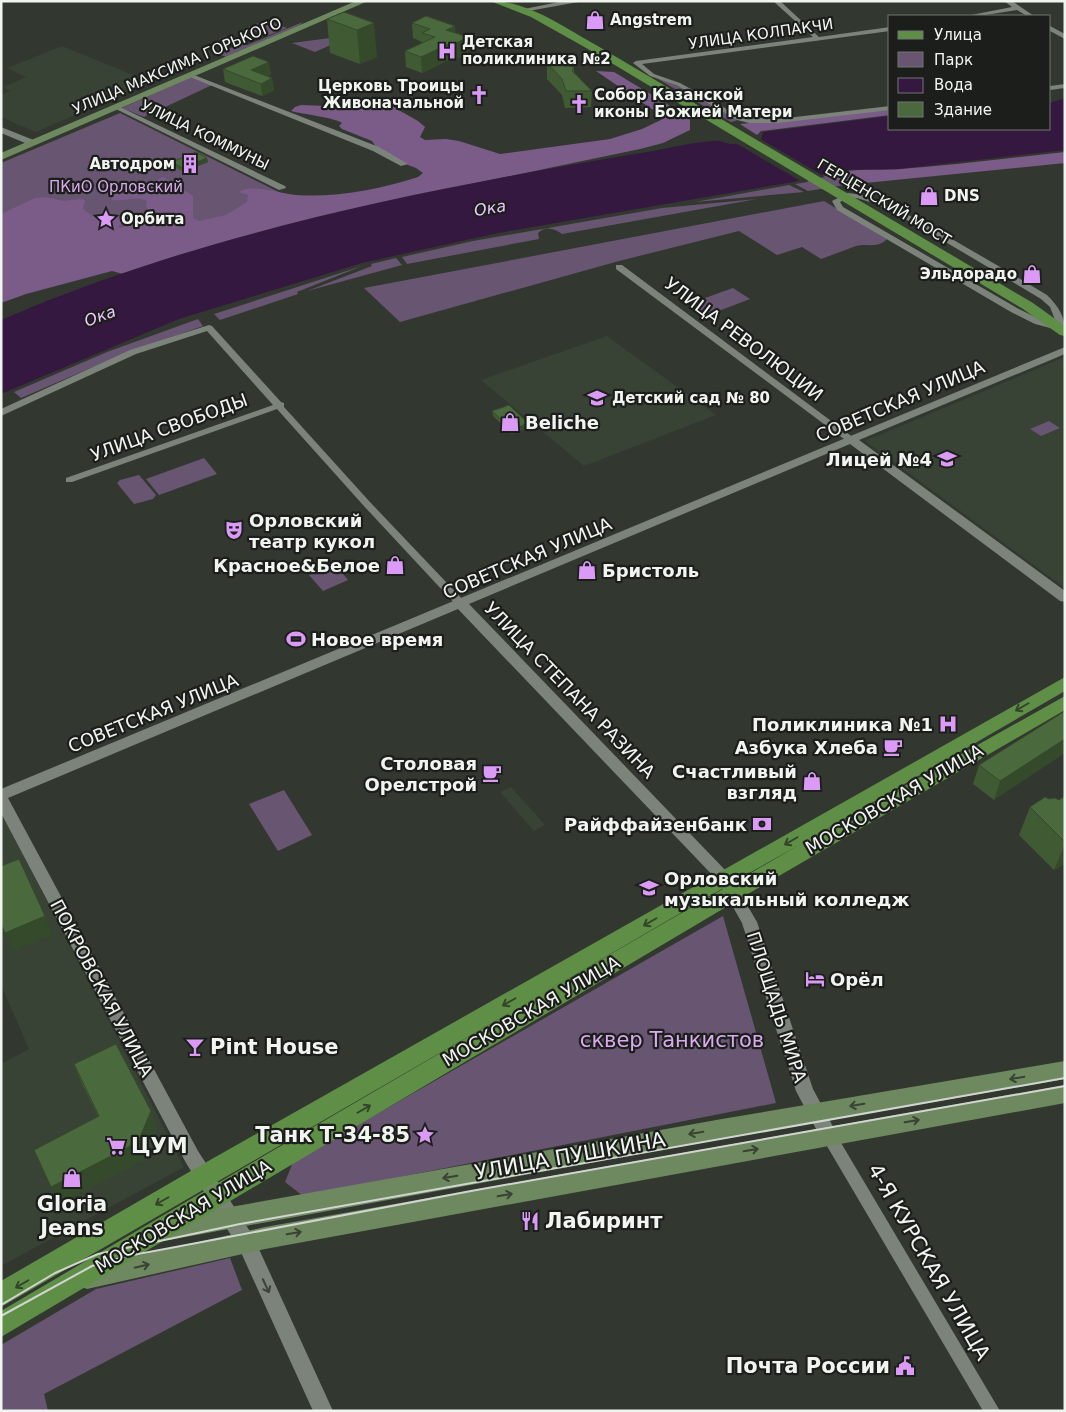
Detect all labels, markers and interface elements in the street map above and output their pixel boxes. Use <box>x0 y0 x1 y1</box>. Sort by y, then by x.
shop icon: Angstrem <box>584 9 606 31</box>
place label: Angstrem <box>610 11 692 29</box>
street label: УЛИЦА МАКСИМА ГОРЬКОГО <box>70 14 284 118</box>
street label: УЛИЦА КОЛПАКЧИ <box>688 15 834 53</box>
legend <box>888 15 1051 130</box>
text: Улица <box>934 26 982 44</box>
place label: Детская поликлиника №2 <box>462 33 611 68</box>
hospital icon: Детская поликлиника №2 <box>436 40 458 62</box>
text: Парк <box>934 51 973 69</box>
text: Вода <box>934 76 973 94</box>
place label: Церковь Троицы Живоначальной <box>318 77 464 112</box>
church icon: Церковь Троицы Живоначальной <box>468 84 490 106</box>
place label: Собор Казанской иконы Божией Матери <box>594 86 792 121</box>
church icon: Собор Казанской иконы Божией Матери <box>568 93 590 115</box>
street label: УЛИЦА КОММУНЫ <box>138 96 272 174</box>
text: Здание <box>934 101 992 119</box>
building icon: Автодром <box>179 153 201 175</box>
street label: ГЕРЦЕНСКИЙ МОСТ <box>814 154 955 249</box>
place label: Автодром <box>89 155 175 173</box>
park label: ПКиО Орловский <box>49 178 183 196</box>
shop icon: DNS <box>918 185 940 207</box>
place label: DNS <box>944 187 980 205</box>
water label: Ока <box>473 196 507 220</box>
place icon: Орбита <box>95 208 117 230</box>
place label: Орбита <box>121 210 184 228</box>
shop icon: Эльдорадо <box>1021 263 1043 285</box>
place label: Эльдорадо <box>920 265 1017 283</box>
street label: УЛИЦА РЕВОЛЮЦИИ <box>661 273 827 405</box>
water label: Ока <box>82 302 118 330</box>
street label: СОВЕТСКАЯ УЛИЦА <box>812 356 988 446</box>
school or university icon: Детский сад № 80 <box>586 387 608 409</box>
street label: УЛИЦА СВОБОДЫ <box>88 389 250 465</box>
place label: Детский сад № 80 <box>612 389 770 407</box>
shop icon: Beliche <box>499 411 521 433</box>
place label: Beliche <box>525 412 599 433</box>
school or university icon: Лицей №4 <box>936 448 958 470</box>
place label: Лицей №4 <box>826 449 932 470</box>
place label: Орловский театр кукол <box>249 510 375 552</box>
street label: СОВЕТСКАЯ УЛИЦА <box>439 513 615 603</box>
theatre icon: Орловский театр кукол <box>223 519 245 541</box>
shop icon: Красное&Белое <box>384 554 406 576</box>
place label: Красное&Белое <box>213 555 380 576</box>
shop icon: Бристоль <box>576 559 598 581</box>
place label: Бристоль <box>602 560 699 581</box>
street label: УЛИЦА СТЕПАНА РАЗИНА <box>480 598 660 783</box>
sports icon: Новое время <box>285 628 307 650</box>
place label: Новое время <box>311 629 443 650</box>
street label: СОВЕТСКАЯ УЛИЦА <box>65 669 242 757</box>
one-way arrow <box>1016 703 1030 713</box>
hospital icon: Поликлиника №1 <box>937 713 959 735</box>
place label: Поликлиника №1 <box>752 714 933 735</box>
cafe icon: Азбука Хлеба <box>882 736 904 758</box>
place label: Азбука Хлеба <box>735 737 878 758</box>
street label: МОСКОВСКАЯ УЛИЦА <box>801 739 987 859</box>
place label: Столовая Орелстрой <box>364 753 477 795</box>
place label: Счастливый взгляд <box>672 761 797 803</box>
cafe icon: Столовая Орелстрой <box>481 762 503 784</box>
shop icon: Счастливый взгляд <box>801 770 823 792</box>
bank icon: Райффайзенбанк <box>751 813 773 835</box>
place label: Райффайзенбанк <box>564 814 747 835</box>
one-way arrow <box>784 836 798 846</box>
place label: Орловский музыкальный колледж <box>664 868 909 910</box>
school or university icon: Орловский музыкальный колледж <box>638 877 660 899</box>
street label: ПОКРОВСКАЯ УЛИЦА <box>46 896 158 1081</box>
one-way arrow <box>643 917 657 927</box>
street label: ПЛОЩАДЬ МИРА <box>743 929 812 1086</box>
street label: МОСКОВСКАЯ УЛИЦА <box>438 951 624 1071</box>
hotel icon: Орёл <box>804 968 826 990</box>
place label: Орёл <box>830 969 884 990</box>
one-way arrow <box>502 998 516 1008</box>
park label: сквер Танкистов <box>580 1028 764 1052</box>
place label: Pint House <box>210 1035 339 1059</box>
bar icon: Pint House <box>184 1036 206 1058</box>
one-way arrow <box>1009 1074 1025 1084</box>
one-way arrow <box>849 1101 865 1111</box>
one-way arrow <box>356 1103 370 1113</box>
one-way arrow <box>903 1116 919 1126</box>
place label: Танк Т-34-85 <box>255 1123 410 1147</box>
place icon: Танк Т-34-85 <box>414 1124 436 1146</box>
street label: УЛИЦА ПУШКИНА <box>473 1127 668 1185</box>
one-way arrow <box>689 1129 705 1139</box>
place label: ЦУМ <box>131 1134 188 1158</box>
supermarket icon: ЦУМ <box>105 1135 127 1157</box>
one-way arrow <box>743 1144 759 1154</box>
street label: МОСКОВСКАЯ УЛИЦА <box>91 1155 275 1277</box>
street label: 4-Я КУРСКАЯ УЛИЦА <box>863 1160 995 1365</box>
shop icon: Gloria Jeans <box>61 1167 83 1189</box>
one-way arrow <box>443 1173 459 1183</box>
one-way arrow <box>497 1189 513 1199</box>
place label: Gloria Jeans <box>37 1192 107 1240</box>
one-way arrow <box>154 1196 169 1206</box>
place label: Лабиринт <box>545 1209 663 1233</box>
restaurant icon: Лабиринт <box>519 1210 541 1232</box>
one-way arrow <box>285 1228 301 1238</box>
one-way arrow <box>134 1260 150 1270</box>
one-way arrow <box>262 1278 271 1293</box>
one-way arrow <box>15 1279 30 1289</box>
place label: Почта России <box>726 1354 890 1378</box>
public building icon: Почта России <box>894 1355 916 1377</box>

